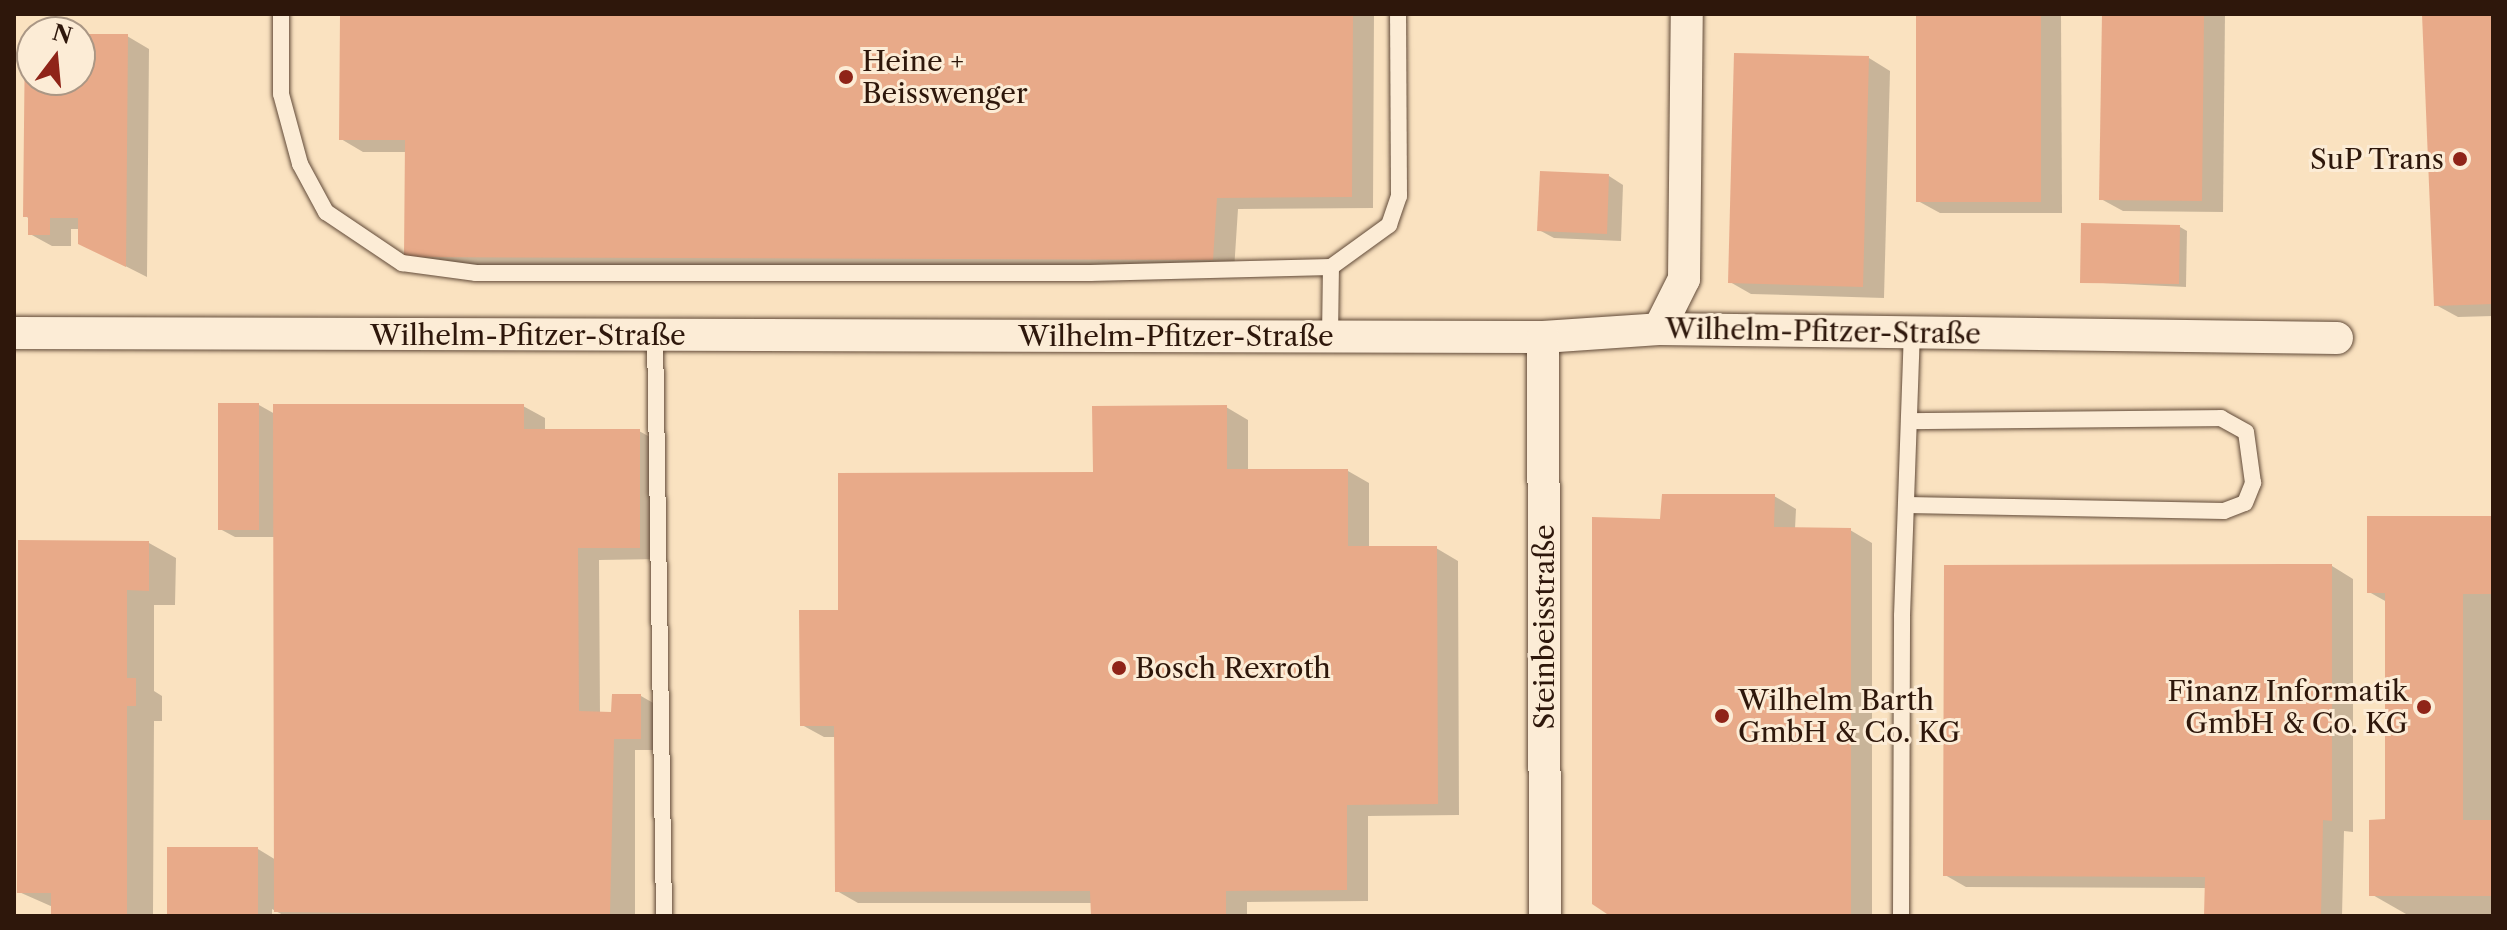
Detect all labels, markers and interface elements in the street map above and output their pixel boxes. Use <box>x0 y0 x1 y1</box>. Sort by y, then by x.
north arrow <box>16 16 96 96</box>
text: N <box>49 19 75 50</box>
place label: Heine + Beisswenger <box>862 44 1028 110</box>
marker: Heine + Beisswenger <box>837 68 855 86</box>
place label: SuP Trans <box>2309 142 2444 176</box>
marker: SuP Trans <box>2451 150 2469 168</box>
street label: Wilhelm-Pfitzer-Straße <box>1665 311 1981 351</box>
street label: Wilhelm-Pfitzer-Straße <box>370 318 686 352</box>
street label: Wilhelm-Pfitzer-Straße <box>1018 319 1334 353</box>
street label: Steinbeisstraße <box>1527 524 1561 730</box>
place label: Bosch Rexroth <box>1135 651 1331 685</box>
marker: Bosch Rexroth <box>1110 659 1128 677</box>
place label: Finanz Informatik GmbH & Co. KG <box>2167 674 2408 740</box>
place label: Wilhelm Barth GmbH & Co. KG <box>1738 683 1961 749</box>
marker: Finanz Informatik GmbH & Co. KG <box>2415 698 2433 716</box>
marker: Wilhelm Barth GmbH & Co. KG <box>1713 707 1731 725</box>

